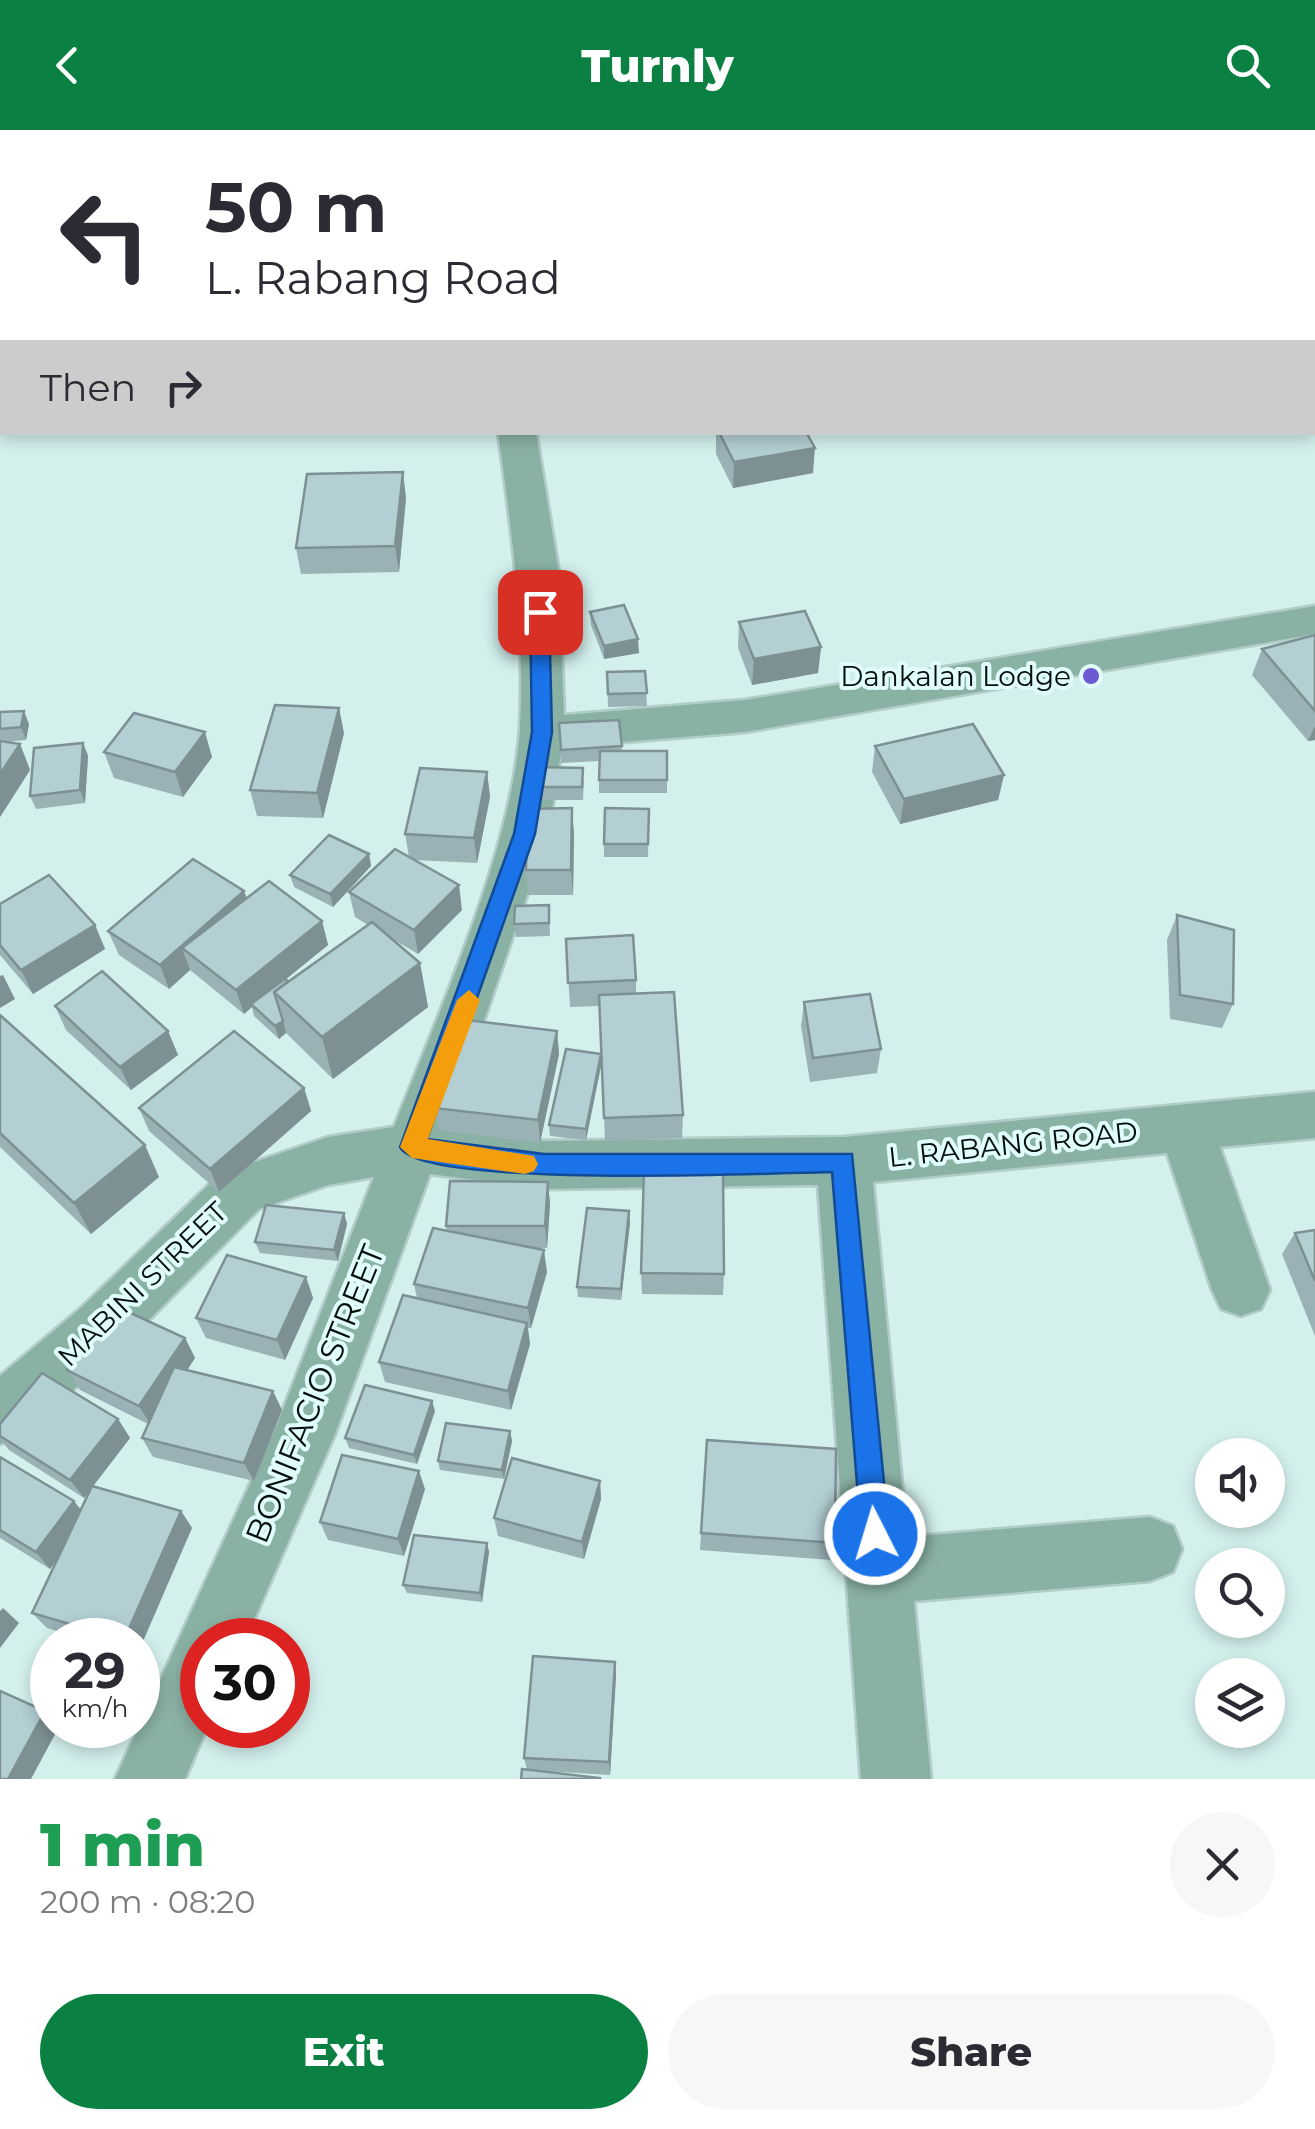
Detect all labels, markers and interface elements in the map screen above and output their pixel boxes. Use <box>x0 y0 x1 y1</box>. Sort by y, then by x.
icon: back <box>40 38 95 93</box>
text: Turnly <box>581 38 734 93</box>
icon: search <box>1220 38 1275 93</box>
text: 50 m <box>205 164 387 250</box>
icon: left <box>40 170 170 300</box>
text: L. Rabang Road <box>205 250 561 305</box>
icon: right <box>156 360 211 415</box>
text: Then <box>40 364 136 411</box>
pin <box>498 570 583 655</box>
icon: arrive <box>513 585 568 640</box>
place label: Dankalan Lodge <box>840 659 1071 693</box>
marker: Dankalan Lodge <box>1080 665 1102 687</box>
street label: L. RABANG ROAD <box>887 1114 1139 1174</box>
street label: MABINI STREET <box>50 1195 234 1373</box>
street label: BONIFACIO STREET <box>237 1238 392 1549</box>
map controls <box>1195 1438 1285 1748</box>
button: sound <box>1195 1438 1285 1528</box>
position arrow <box>823 1482 927 1586</box>
button: search <box>1195 1548 1285 1638</box>
speed limit sign: 30 <box>180 1618 310 1748</box>
text: 29 <box>64 1640 126 1701</box>
button: layers <box>1195 1658 1285 1748</box>
text: km/h <box>62 1693 128 1723</box>
text: 1 min <box>40 1808 205 1881</box>
button: close <box>1170 1812 1275 1917</box>
text: 200 m · 08:20 <box>40 1882 255 1921</box>
button: Exit <box>40 1994 648 2109</box>
button: Share <box>668 1994 1275 2109</box>

